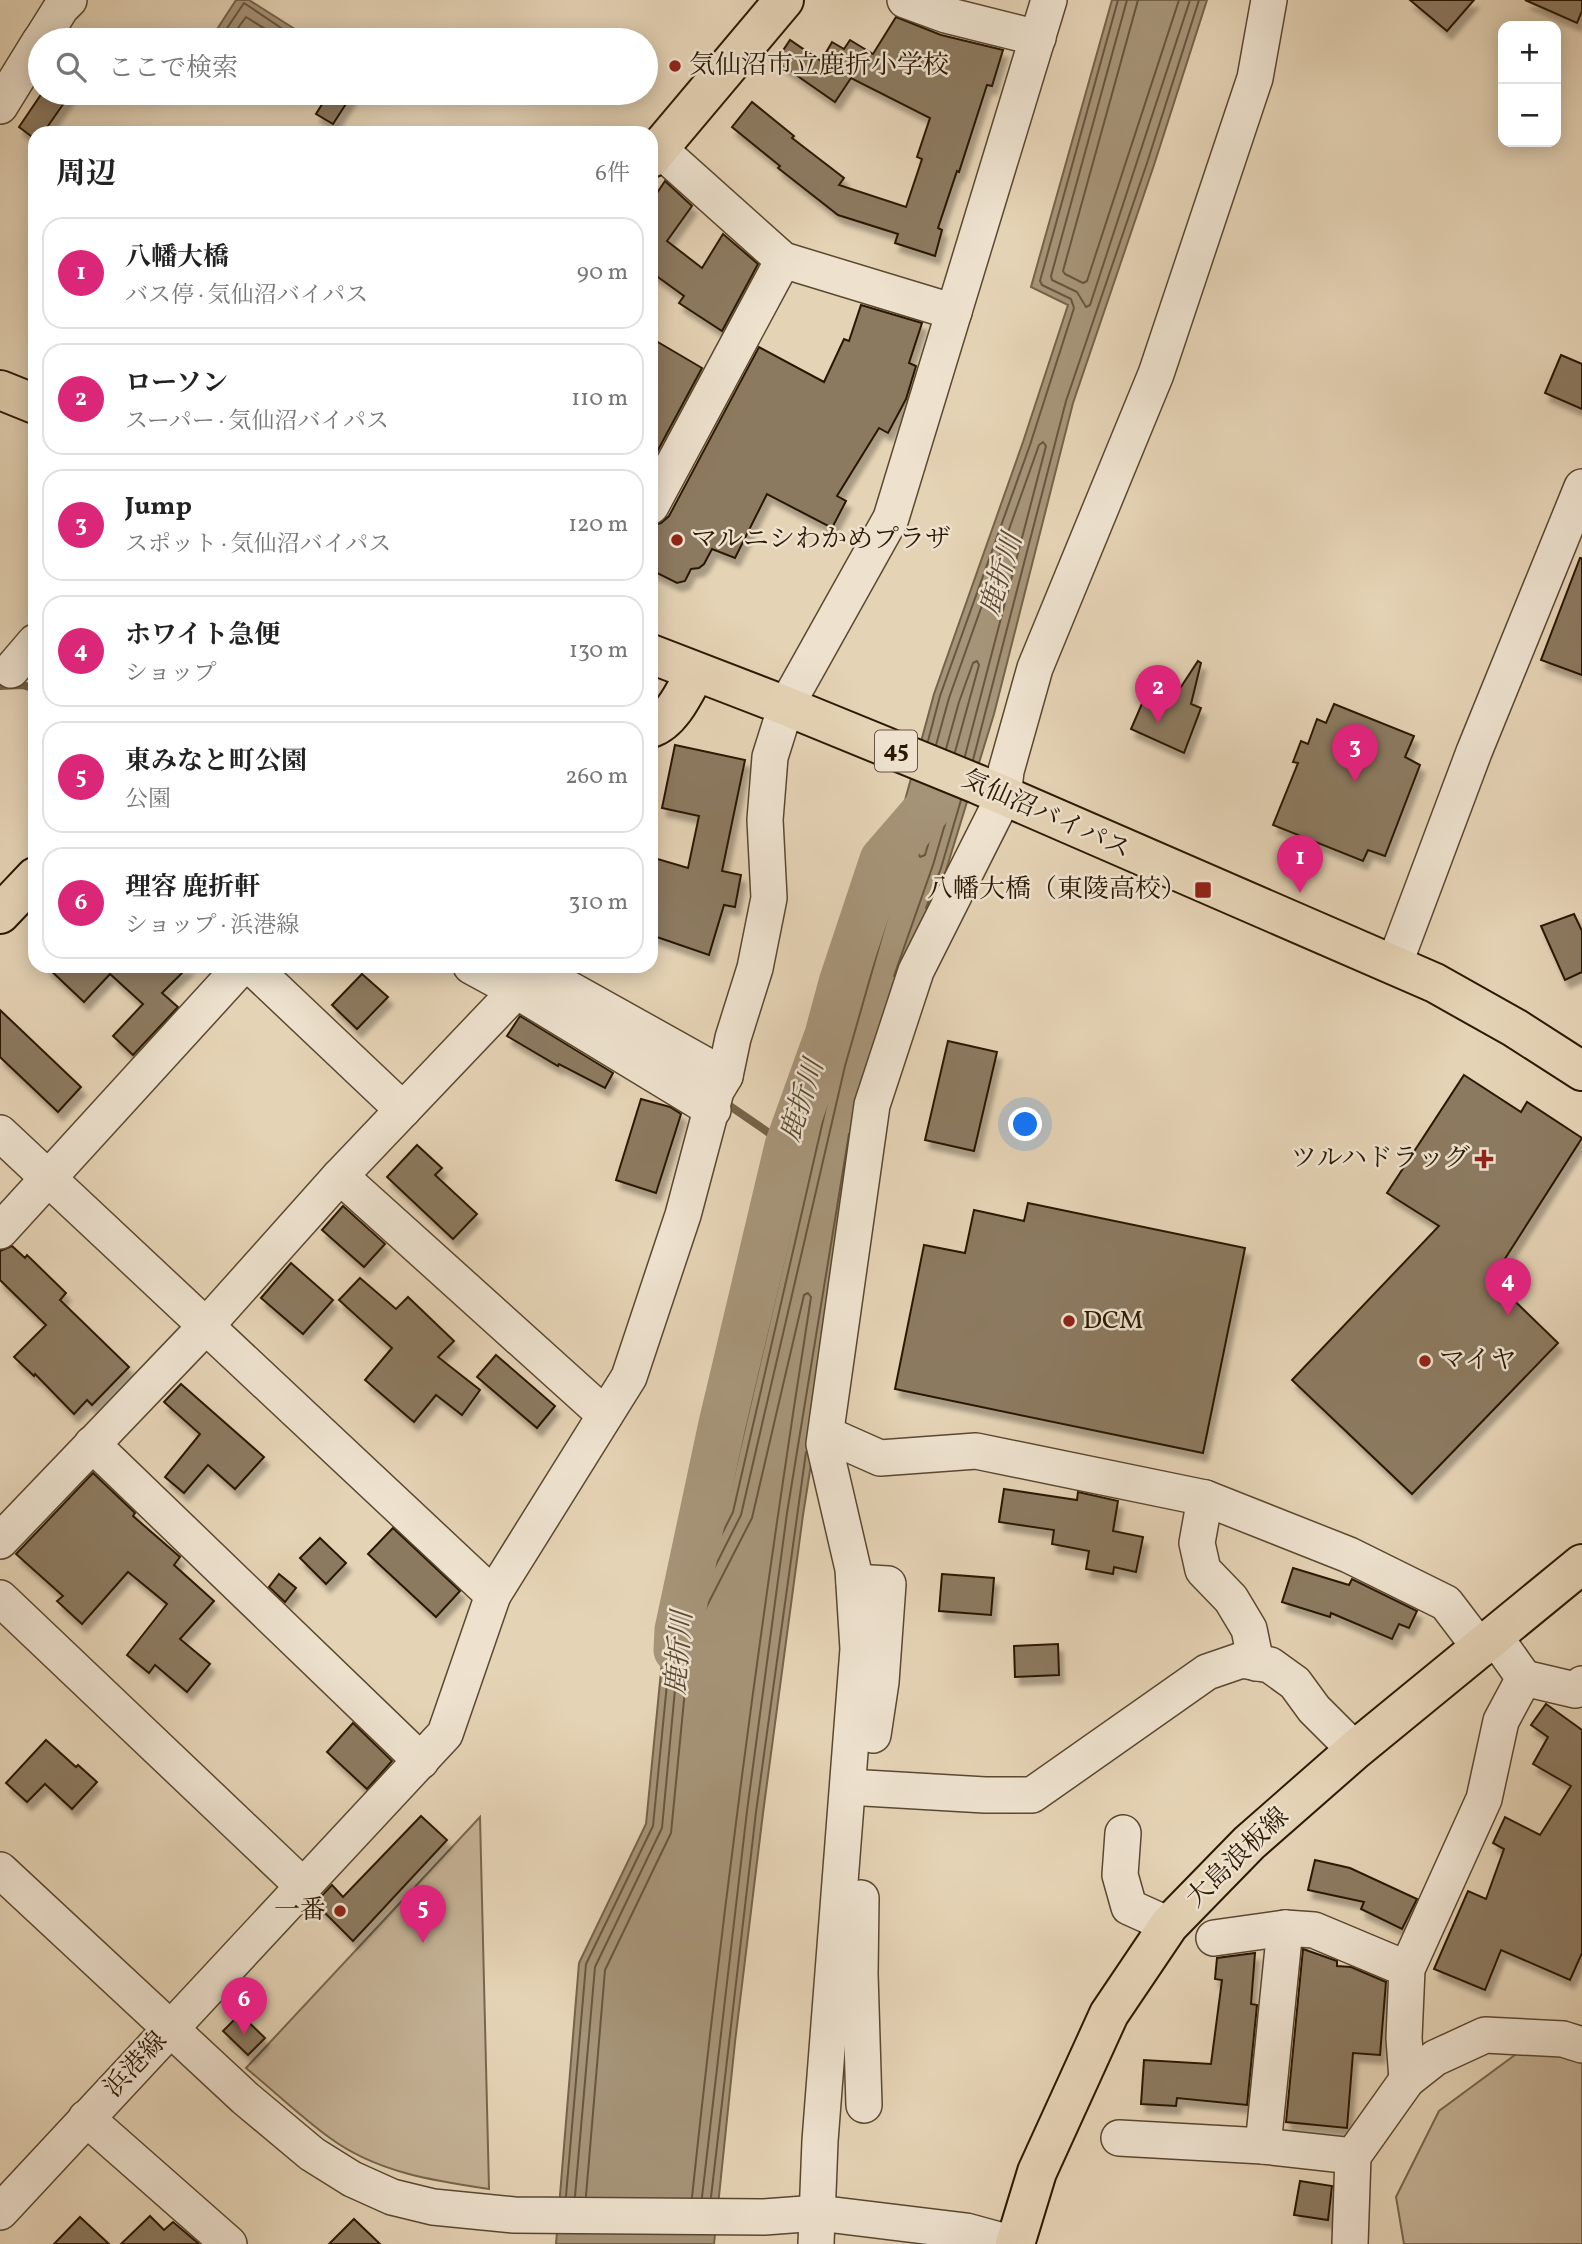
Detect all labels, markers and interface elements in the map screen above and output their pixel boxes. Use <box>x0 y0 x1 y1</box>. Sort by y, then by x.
map controls <box>1498 21 1561 147</box>
button: + <box>1498 21 1561 84</box>
search box <box>28 28 658 105</box>
icon: search <box>52 48 90 86</box>
place label: 気仙沼市立鹿折小学校 <box>689 48 949 84</box>
text: ここで検索 <box>108 51 238 87</box>
marker: 気仙沼市立鹿折小学校 <box>667 58 683 74</box>
button: − <box>1498 84 1561 147</box>
text: 周辺 <box>56 154 116 196</box>
text: 6件 <box>595 158 630 190</box>
text: 八幡大橋 <box>125 240 229 276</box>
text: 1 <box>76 257 86 289</box>
text: 90 m <box>577 257 628 289</box>
text: バス停 · 気仙沼バイパス <box>125 280 368 312</box>
text: ローソン <box>125 366 228 402</box>
text: 2 <box>75 383 87 415</box>
text: 110 m <box>571 383 628 415</box>
text: スーパー · 気仙沼バイパス <box>125 406 389 438</box>
text: Jump <box>125 489 192 525</box>
text: 3 <box>75 509 87 541</box>
text: 120 m <box>568 509 628 541</box>
place label: マルニシわかめプラザ <box>691 522 951 558</box>
water label: 鹿折川 <box>971 526 1034 621</box>
text: スポット · 気仙沼バイパス <box>125 529 391 561</box>
marker: マルニシわかめプラザ <box>669 532 685 548</box>
text: ホワイト急便 <box>125 618 280 654</box>
text: 4 <box>74 635 88 667</box>
text: 130 m <box>569 635 628 667</box>
text: ショップ <box>125 658 217 690</box>
pin: 2 <box>1135 665 1181 723</box>
pin: 3 <box>1332 724 1378 782</box>
road number: 45 <box>875 730 917 772</box>
text: 東みなと町公園 <box>125 744 307 780</box>
text: 5 <box>75 761 87 793</box>
text: 260 m <box>565 761 628 793</box>
street label: 気仙沼バイパス <box>956 762 1136 868</box>
text: 公園 <box>125 784 171 816</box>
pin: 1 <box>1277 835 1323 893</box>
text: 理容 鹿折軒 <box>125 870 260 906</box>
place label: 八幡大橋（東陵高校） <box>927 872 1187 908</box>
marker: 八幡大橋（東陵高校） <box>1193 880 1213 900</box>
text: 6 <box>75 887 87 919</box>
text: 310 m <box>568 887 628 919</box>
text: ショップ · 浜港線 <box>125 910 299 942</box>
water label: 鹿折川 <box>771 1052 835 1147</box>
your location <box>1008 1107 1042 1141</box>
place label: ツルハドラッグ <box>1291 1141 1470 1177</box>
marker: ツルハドラッグ <box>1476 1151 1492 1167</box>
pin: 4 <box>1485 1258 1531 1316</box>
place label: DCM <box>1083 1303 1143 1339</box>
marker: DCM <box>1061 1313 1077 1329</box>
place label: マイヤ <box>1439 1343 1516 1379</box>
marker: マイヤ <box>1417 1353 1433 1369</box>
water label: 鹿折川 <box>657 1606 703 1697</box>
street label: 大島浪板線 <box>1179 1800 1297 1916</box>
pin: 5 <box>400 1885 446 1943</box>
place label: 一番 <box>274 1893 326 1929</box>
marker: 一番 <box>332 1903 348 1919</box>
pin: 6 <box>221 1977 267 2035</box>
street label: 浜港線 <box>96 2024 176 2106</box>

